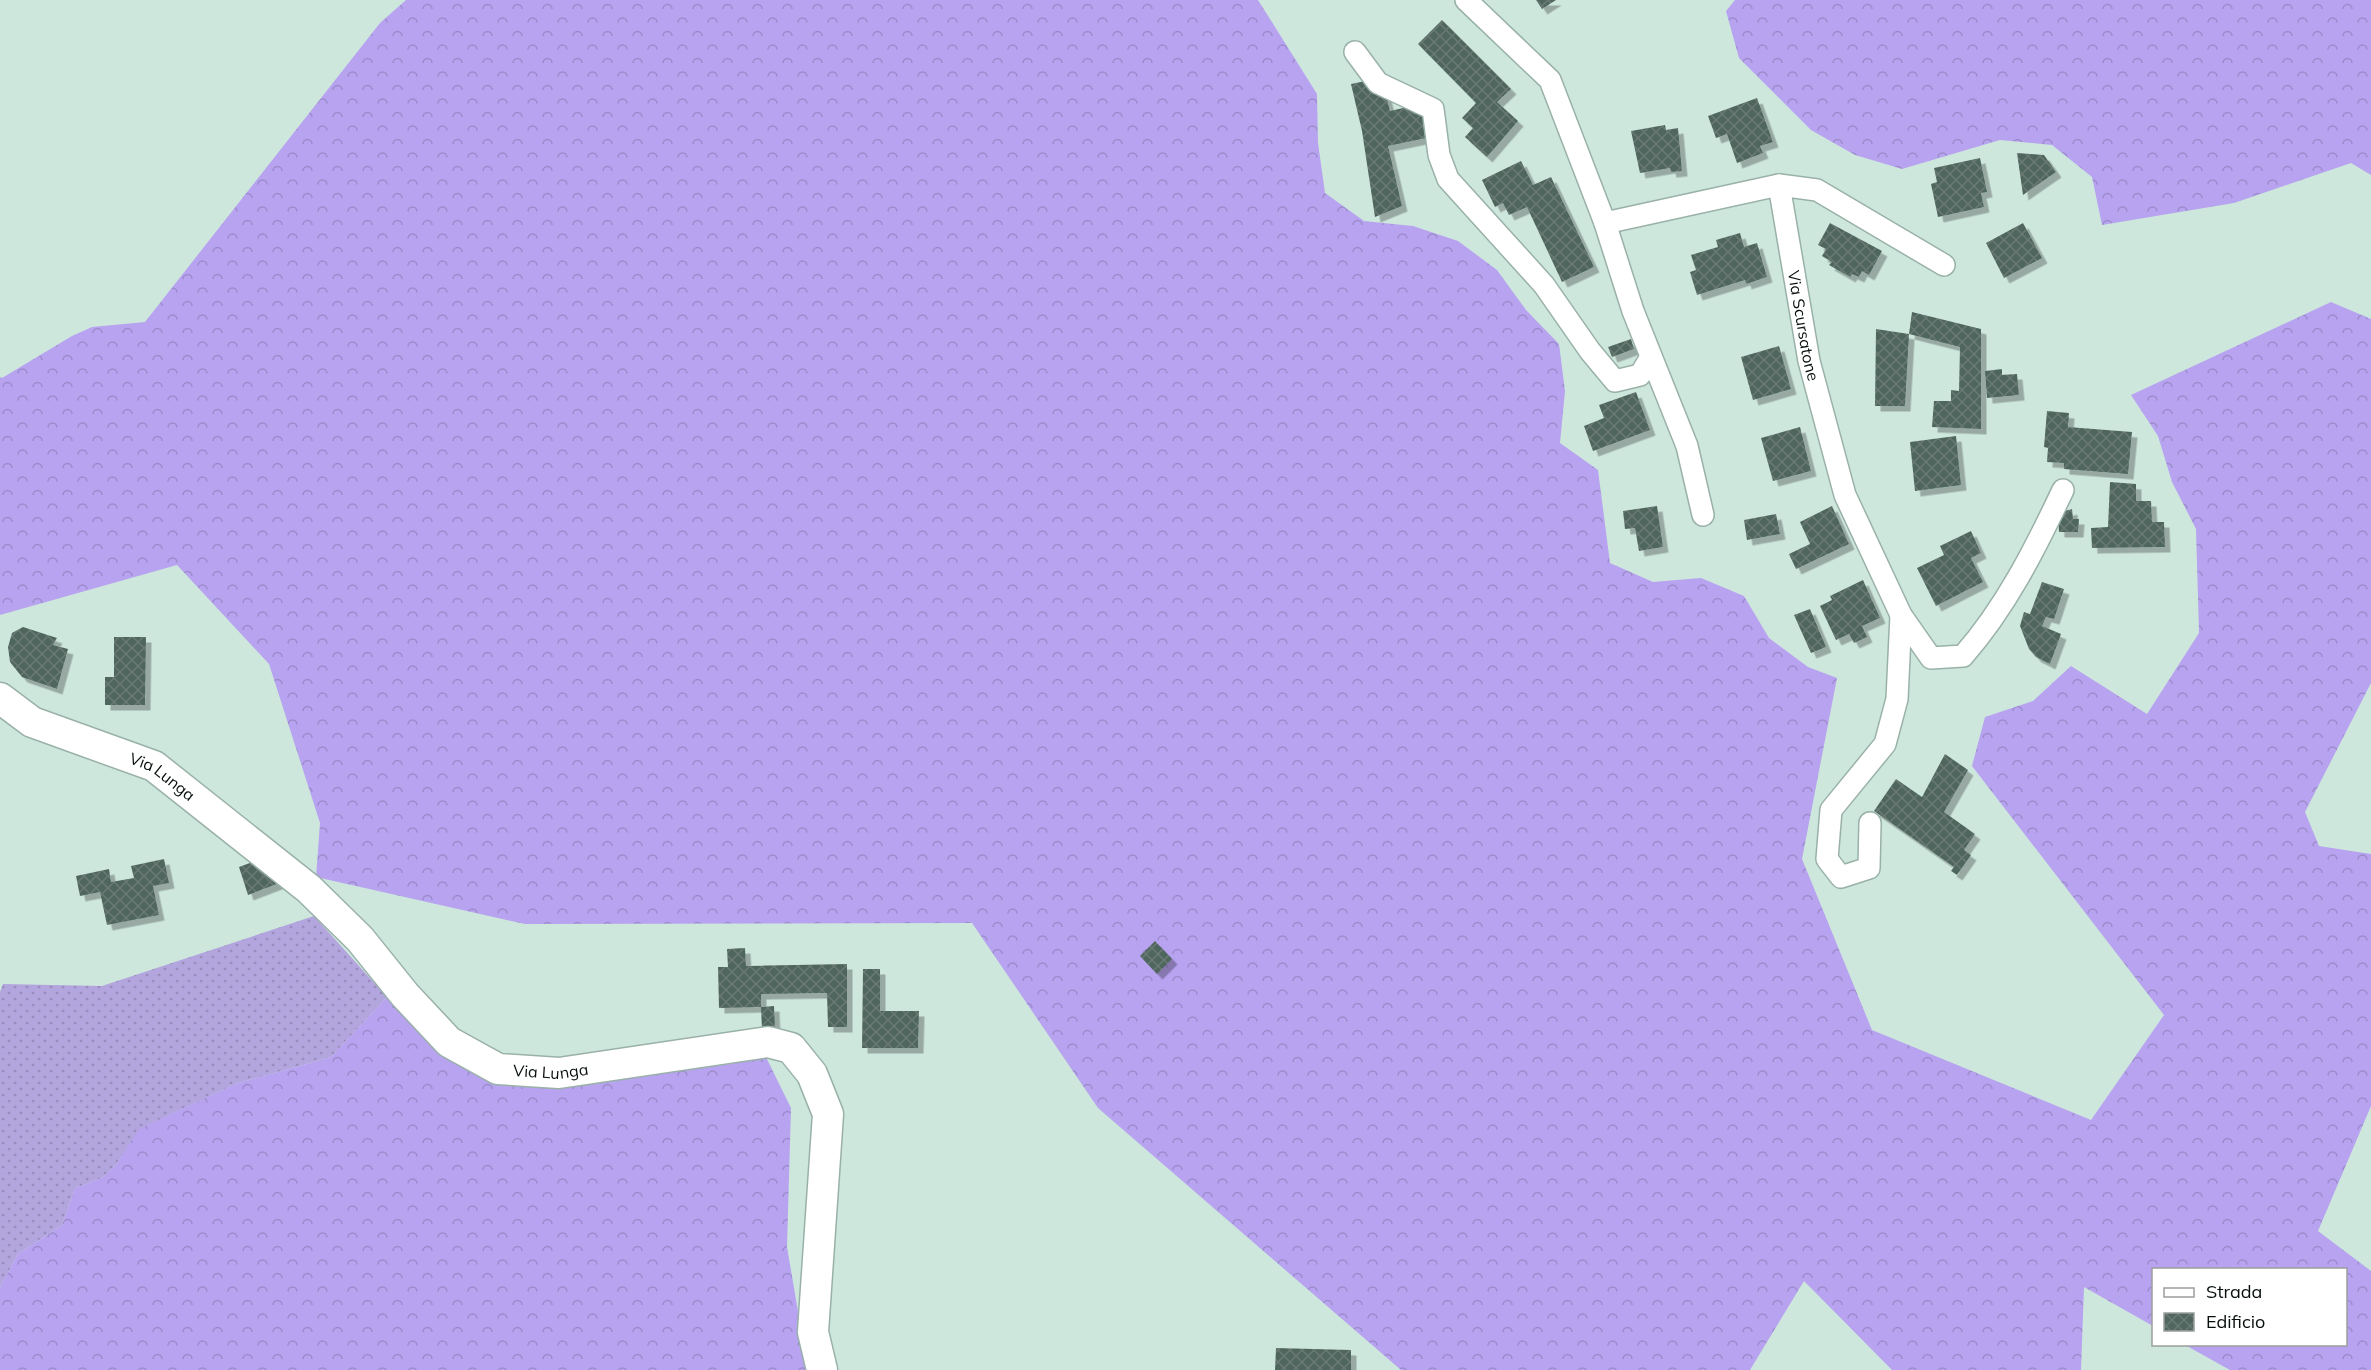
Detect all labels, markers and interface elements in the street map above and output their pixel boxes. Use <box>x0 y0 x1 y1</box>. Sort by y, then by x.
street label: Via Scursatone <box>1784 269 1824 383</box>
street label: Via Lunga <box>127 748 199 805</box>
street label: Via Lunga <box>513 1059 589 1083</box>
legend <box>2152 1268 2347 1346</box>
text: Strada <box>2206 1280 2262 1303</box>
text: Edificio <box>2206 1310 2265 1333</box>

